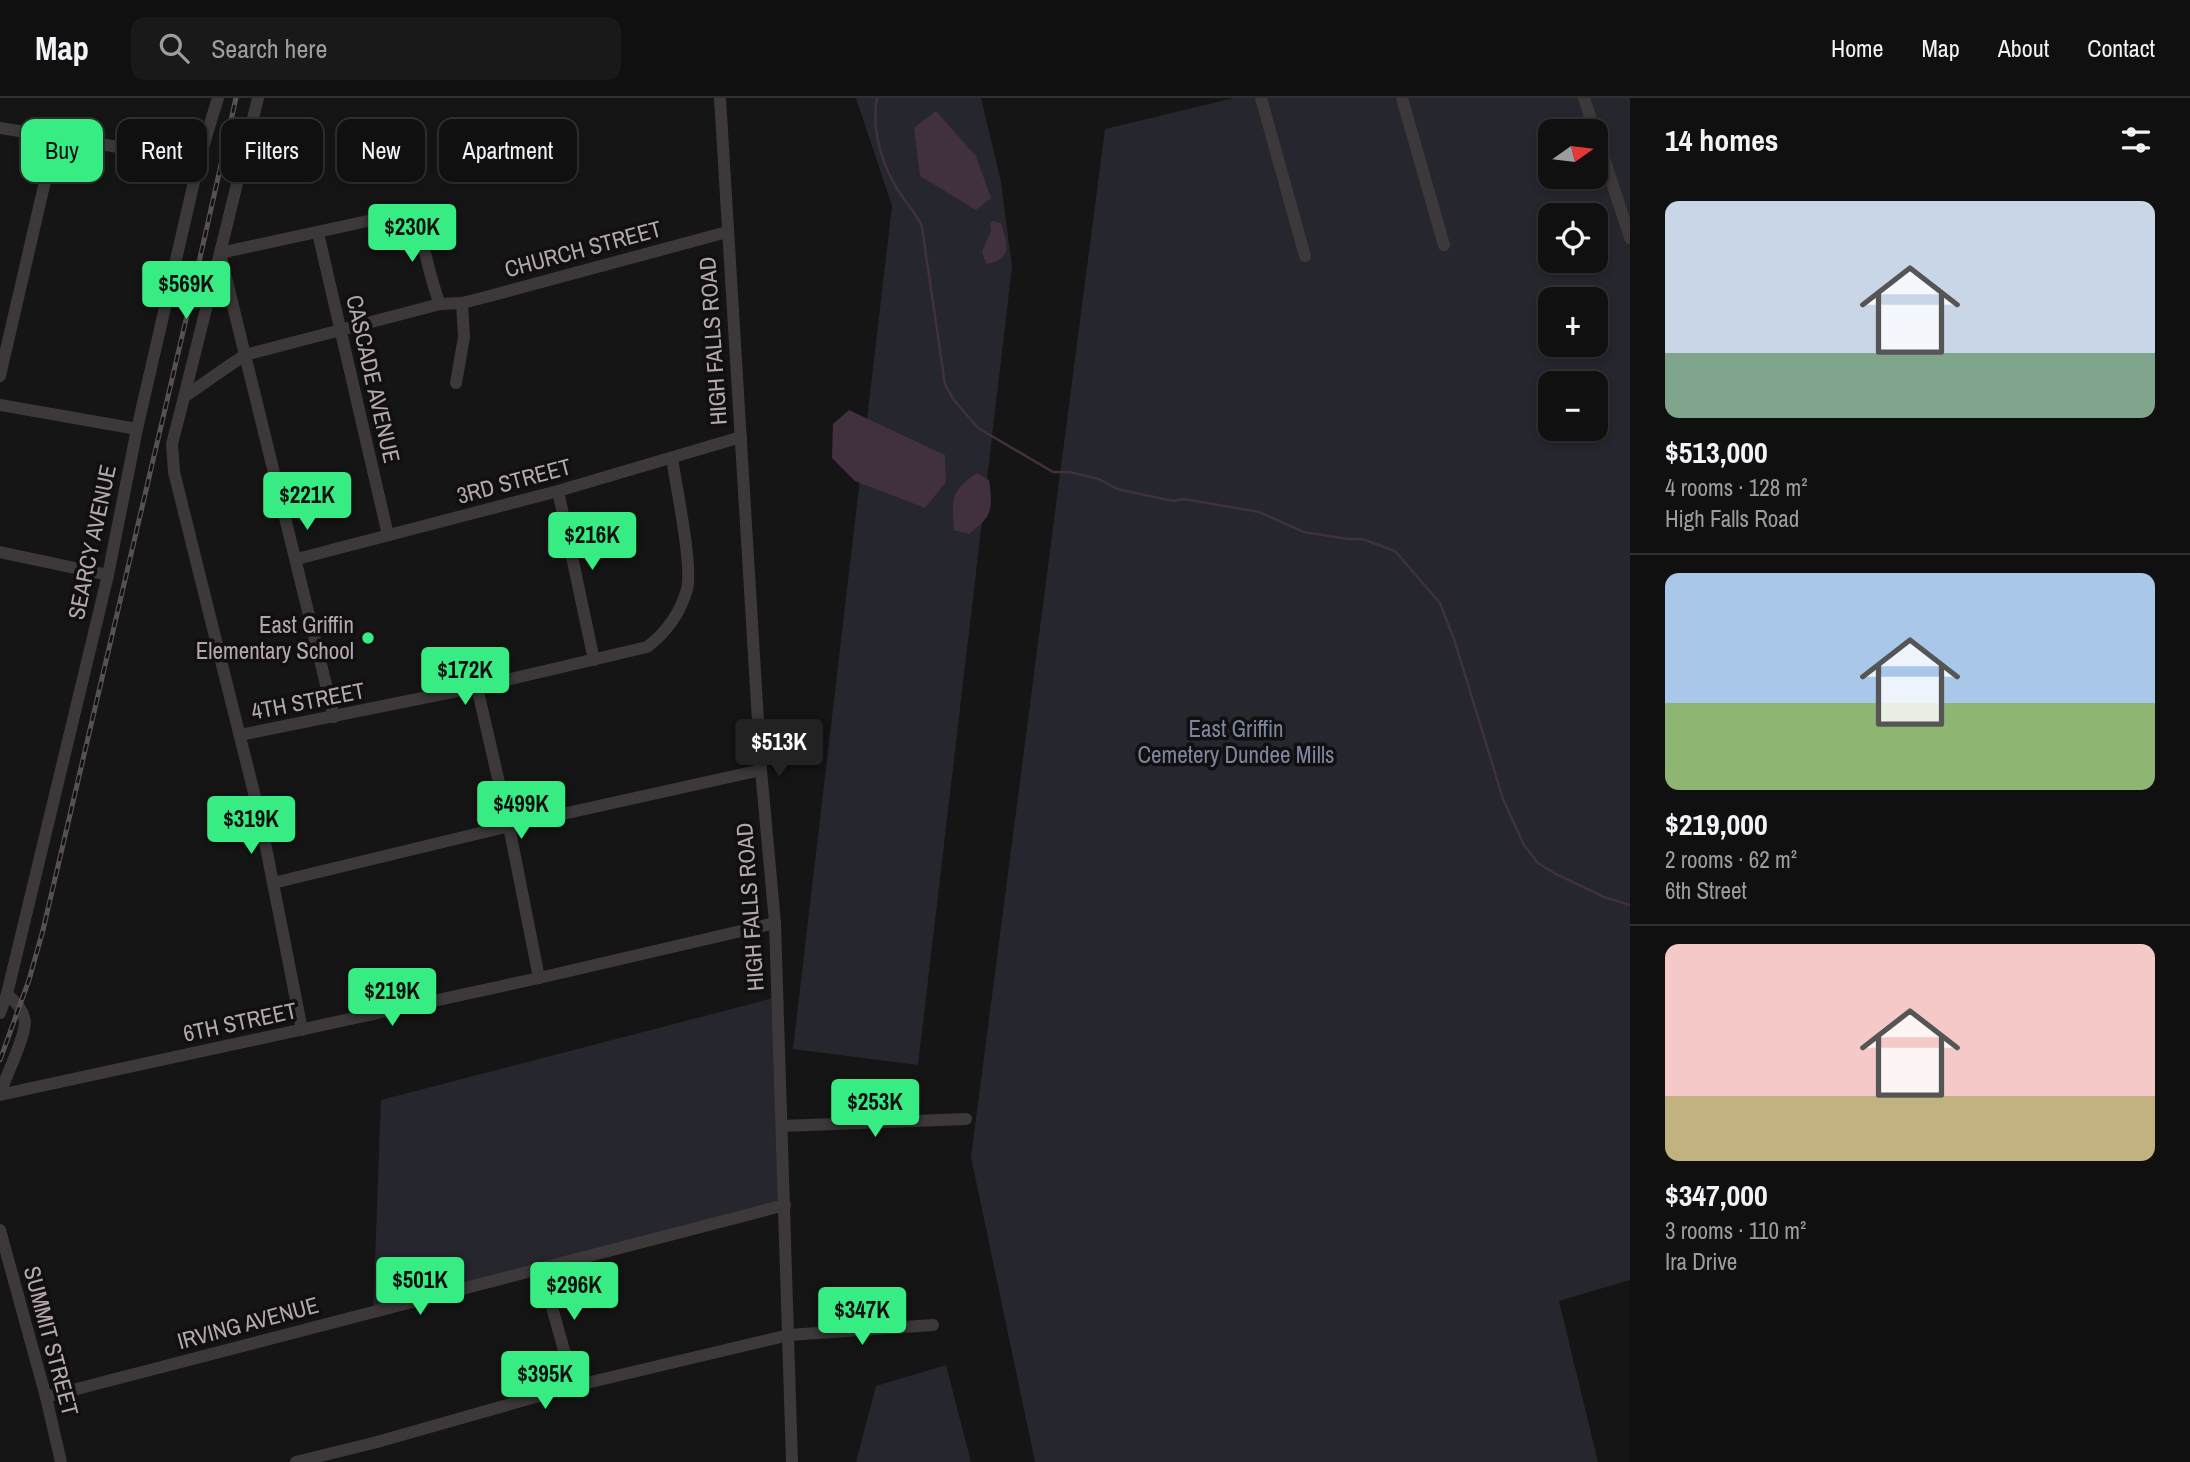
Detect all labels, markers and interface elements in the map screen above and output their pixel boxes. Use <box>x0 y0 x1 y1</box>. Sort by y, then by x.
search box <box>131 17 621 80</box>
text: Map <box>35 26 89 70</box>
icon: search <box>155 29 193 67</box>
text: Search here <box>211 31 327 66</box>
text: Home <box>1831 32 1883 64</box>
text: Map <box>1921 32 1960 64</box>
text: About <box>1998 32 2049 64</box>
text: Contact <box>2087 32 2155 64</box>
chip: Buy <box>21 119 103 182</box>
chip: Rent <box>117 119 207 182</box>
chip: Filters <box>221 119 323 182</box>
chip: New <box>337 119 425 182</box>
chip: Apartment <box>439 119 577 182</box>
north arrow <box>1538 119 1608 189</box>
map controls <box>1538 119 1608 441</box>
text: 14 homes <box>1665 120 1779 160</box>
icon: filters <box>2117 121 2155 159</box>
button: locate <box>1538 203 1608 273</box>
pin: $230K <box>363 204 461 264</box>
text: $230K <box>384 211 440 242</box>
street label: CHURCH STREET <box>501 213 665 284</box>
icon: home <box>1847 247 1973 373</box>
street label: HIGH FALLS ROAD <box>691 256 734 426</box>
pin: $569K <box>137 262 235 321</box>
text: $569K <box>158 268 214 299</box>
button: + <box>1538 287 1608 357</box>
street label: CASCADE AVENUE <box>339 292 408 466</box>
button: − <box>1538 371 1608 441</box>
text: $513,000 <box>1665 432 1768 472</box>
street label: 3RD STREET <box>453 450 575 511</box>
street label: SEARCY AVENUE <box>60 462 123 622</box>
pin: $221K <box>258 472 356 532</box>
text: 4 rooms · 128 m² <box>1665 472 1808 503</box>
text: $221K <box>279 479 335 510</box>
text: High Falls Road <box>1665 503 1799 534</box>
pin: $216K <box>543 512 641 572</box>
text: $216K <box>564 519 620 550</box>
place label: East Griffin Elementary School <box>196 609 354 666</box>
icon: home <box>1847 619 1973 745</box>
marker: East Griffin Elementary School <box>360 630 376 646</box>
pin: $172K <box>416 648 514 707</box>
text: $172K <box>437 654 493 685</box>
street label: 4TH STREET <box>248 674 368 727</box>
park label: East Griffin Cemetery Dundee Mills <box>1137 713 1335 770</box>
pin: $513K <box>730 720 828 779</box>
text: $513K <box>751 726 807 757</box>
pin: $499K <box>472 782 570 841</box>
text: $499K <box>493 788 549 819</box>
pin: $319K <box>202 796 300 856</box>
text: $319K <box>223 803 279 834</box>
text: $219,000 <box>1665 804 1768 844</box>
street label: HIGH FALLS ROAD <box>728 822 771 992</box>
text: 2 rooms · 62 m² <box>1665 844 1797 875</box>
text: 6th Street <box>1665 875 1747 906</box>
pin: $219K <box>343 968 441 1028</box>
text: $219K <box>364 975 420 1006</box>
icon: home <box>1847 990 1973 1116</box>
street label: 6TH STREET <box>180 994 300 1049</box>
pin: $253K <box>826 1080 924 1139</box>
text: $253K <box>847 1086 903 1117</box>
text: $347,000 <box>1665 1175 1768 1215</box>
text: 3 rooms · 110 m² <box>1665 1215 1806 1246</box>
text: Ira Drive <box>1665 1246 1737 1277</box>
pin: $501K <box>371 1258 469 1317</box>
pin: $296K <box>525 1262 623 1322</box>
street label: SUMMIT STREET <box>17 1263 86 1420</box>
text: $501K <box>392 1264 448 1295</box>
text: $296K <box>546 1269 602 1300</box>
pin: $347K <box>813 1288 911 1347</box>
street label: IRVING AVENUE <box>174 1289 322 1356</box>
text: $347K <box>834 1294 890 1325</box>
pin: $395K <box>496 1352 594 1411</box>
text: $395K <box>517 1358 573 1389</box>

